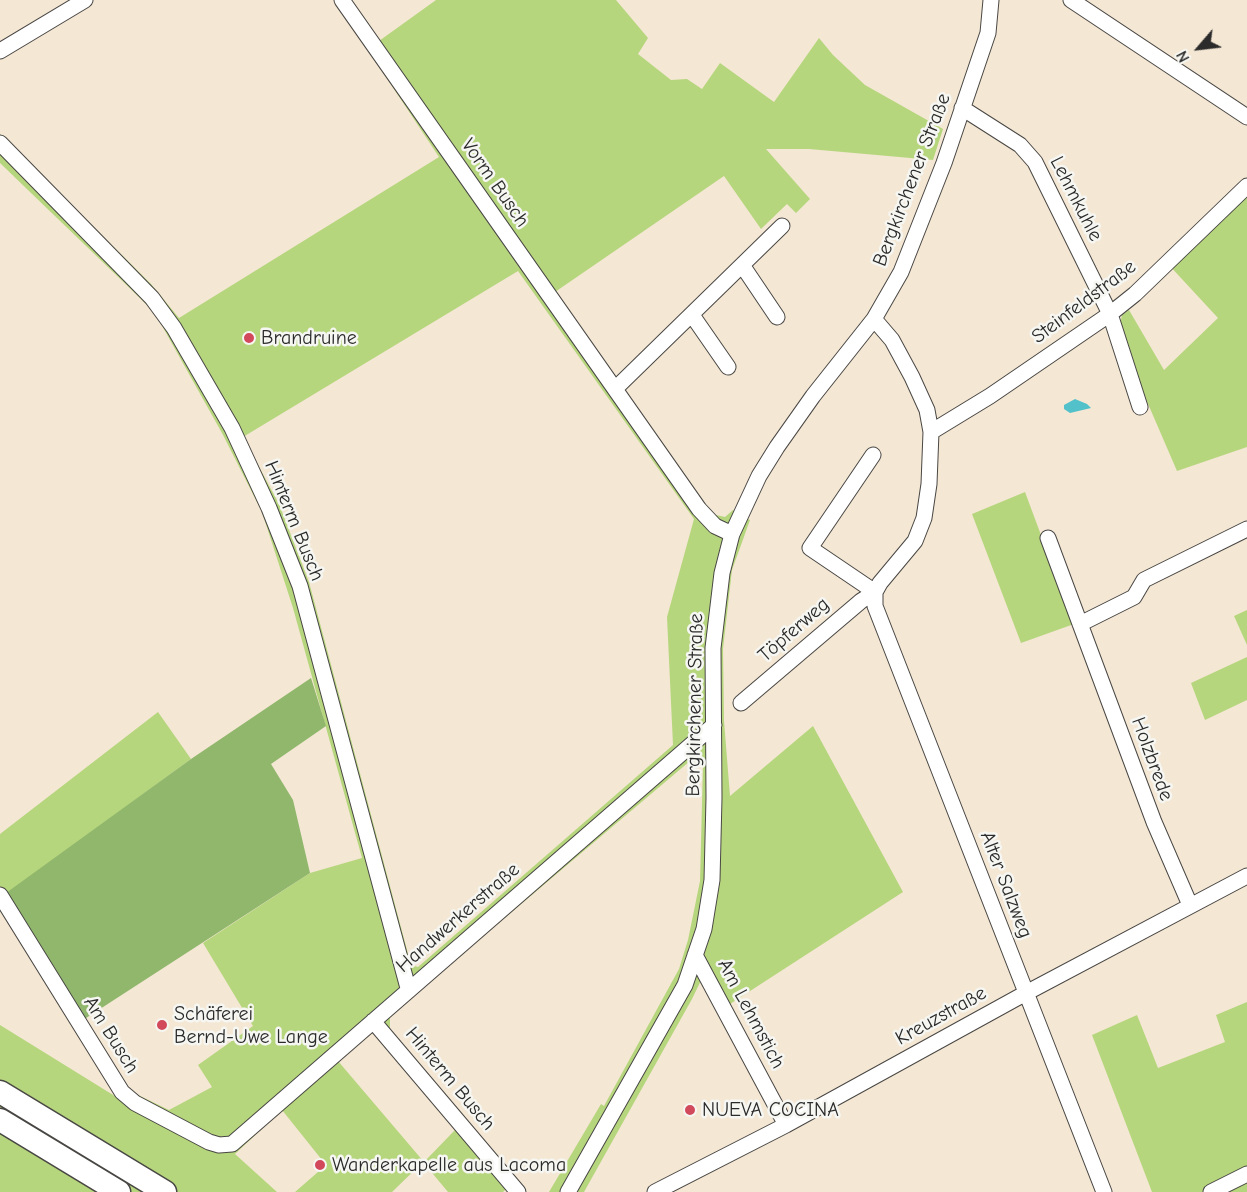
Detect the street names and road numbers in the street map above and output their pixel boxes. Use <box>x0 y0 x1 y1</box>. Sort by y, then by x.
street label: Bergkirchener Straße <box>868 90 956 270</box>
street label: Vorm Busch <box>456 134 534 232</box>
street label: Lehmkuhle <box>1044 153 1108 245</box>
street label: Steinfeldstraße <box>1027 255 1141 349</box>
street label: Hinterm Busch <box>259 457 329 585</box>
street label: Töpferweg <box>753 593 835 667</box>
street label: Bergkirchener Straße <box>681 613 709 797</box>
street label: Holzbrede <box>1126 714 1178 804</box>
street label: Alter Salzweg <box>975 828 1037 942</box>
street label: Handwerkerstraße <box>391 858 525 978</box>
street label: Am Lehmstich <box>712 955 790 1073</box>
street label: Kreuzstraße <box>891 981 991 1051</box>
street label: Am Busch <box>78 992 144 1078</box>
street label: Hinterm Busch <box>400 1022 500 1136</box>

